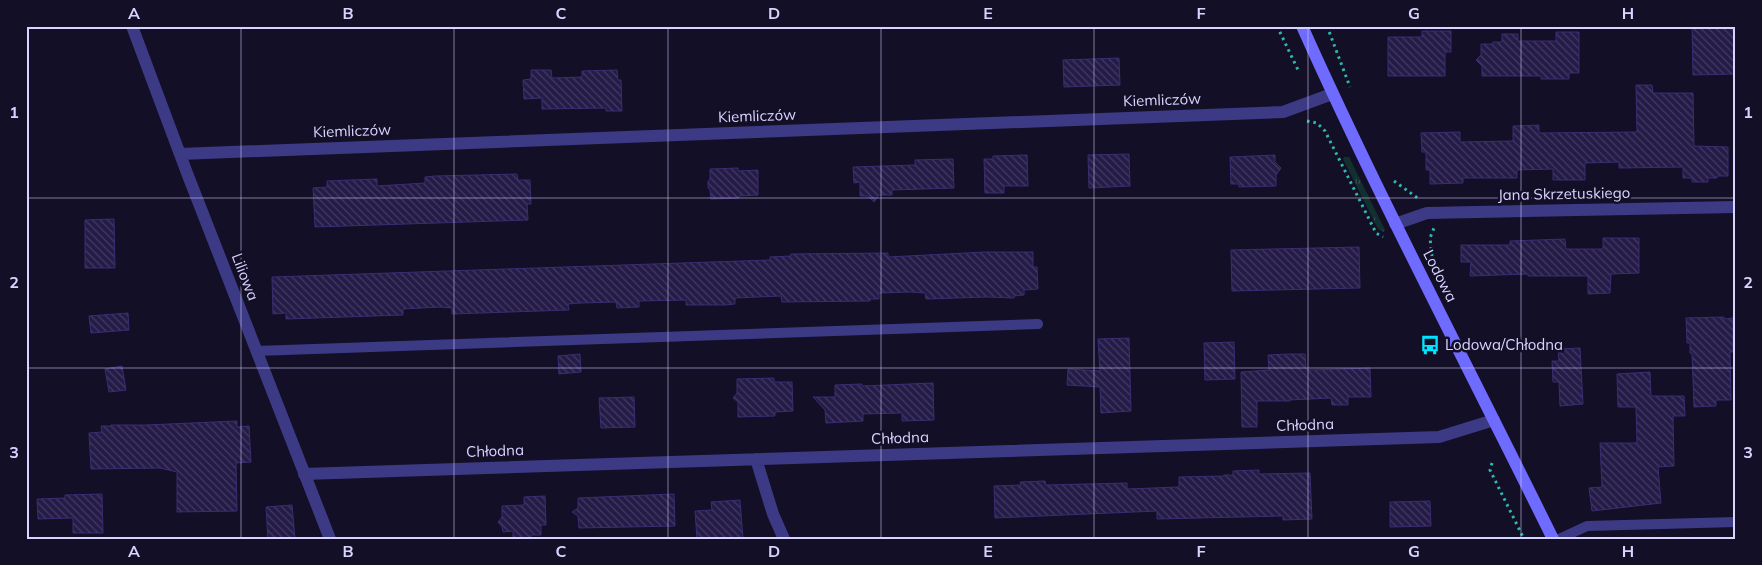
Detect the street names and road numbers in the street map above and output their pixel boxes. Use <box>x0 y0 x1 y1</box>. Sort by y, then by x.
street label: Kiemliczów <box>1123 89 1201 110</box>
street label: Kiemliczów <box>718 105 796 126</box>
street label: Kiemliczów <box>313 120 391 141</box>
street label: Jana Skrzetuskiego <box>1498 183 1630 204</box>
street label: Lodowa <box>1419 247 1462 305</box>
street label: Liliowa <box>228 250 263 303</box>
street label: Chłodna <box>1276 414 1334 435</box>
street label: Chłodna <box>871 427 929 448</box>
street label: Chłodna <box>466 440 524 461</box>

